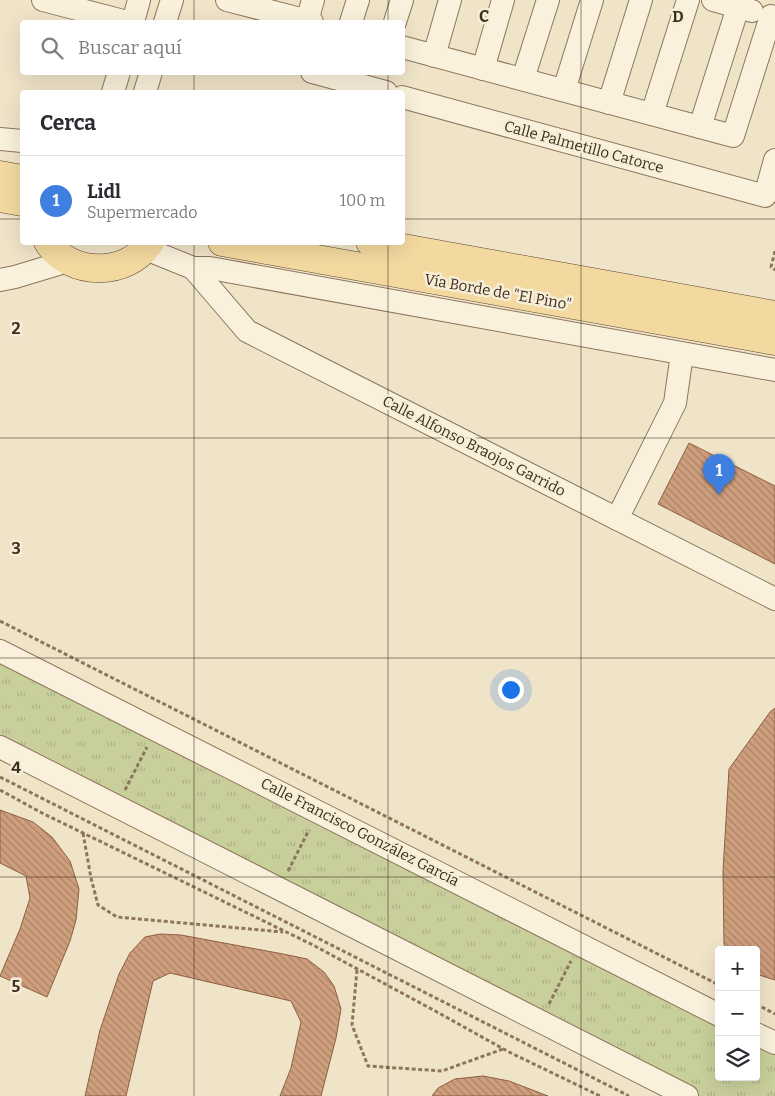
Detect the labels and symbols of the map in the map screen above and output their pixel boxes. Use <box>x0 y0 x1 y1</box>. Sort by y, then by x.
text: C <box>479 7 489 26</box>
text: D <box>672 7 684 26</box>
street label: Calle Palmetillo Catorce <box>502 117 666 177</box>
street label: Vía Borde de "El Pino" <box>423 270 573 314</box>
text: 2 <box>11 319 21 338</box>
street label: Calle Alfonso Braojos Garrido <box>379 392 569 500</box>
pin: 1 <box>703 454 735 495</box>
text: 3 <box>11 539 21 558</box>
your location <box>498 677 524 703</box>
text: 4 <box>11 758 21 777</box>
street label: Calle Francisco González García <box>258 774 462 890</box>
text: 5 <box>12 977 21 996</box>

